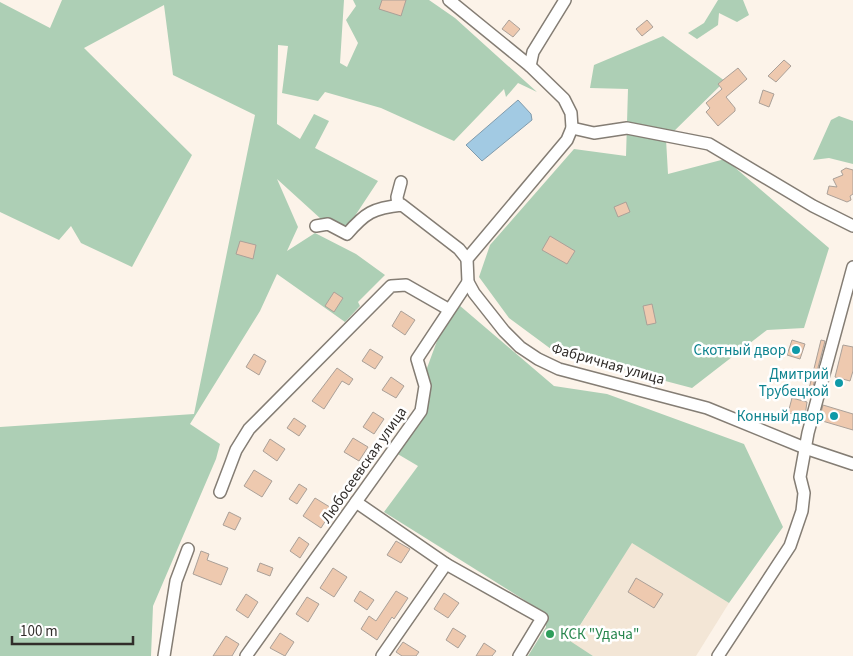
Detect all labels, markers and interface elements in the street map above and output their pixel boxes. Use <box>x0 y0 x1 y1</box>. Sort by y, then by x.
street label: Фабричная улица <box>549 338 667 390</box>
place label: Скотный двор <box>693 340 786 361</box>
marker: Скотный двор <box>790 344 802 356</box>
place label: Дмитрий Трубецкой <box>759 364 829 402</box>
marker: Дмитрий Трубецкой <box>833 377 845 389</box>
street label: Любосеевская улица <box>316 403 412 527</box>
place label: Конный двор <box>737 406 824 427</box>
marker: Конный двор <box>828 410 840 422</box>
scale bar <box>12 614 134 646</box>
text: 100 m <box>20 621 58 642</box>
place label: КСК "Удача" <box>560 624 639 645</box>
marker: КСК "Удача" <box>544 628 556 640</box>

